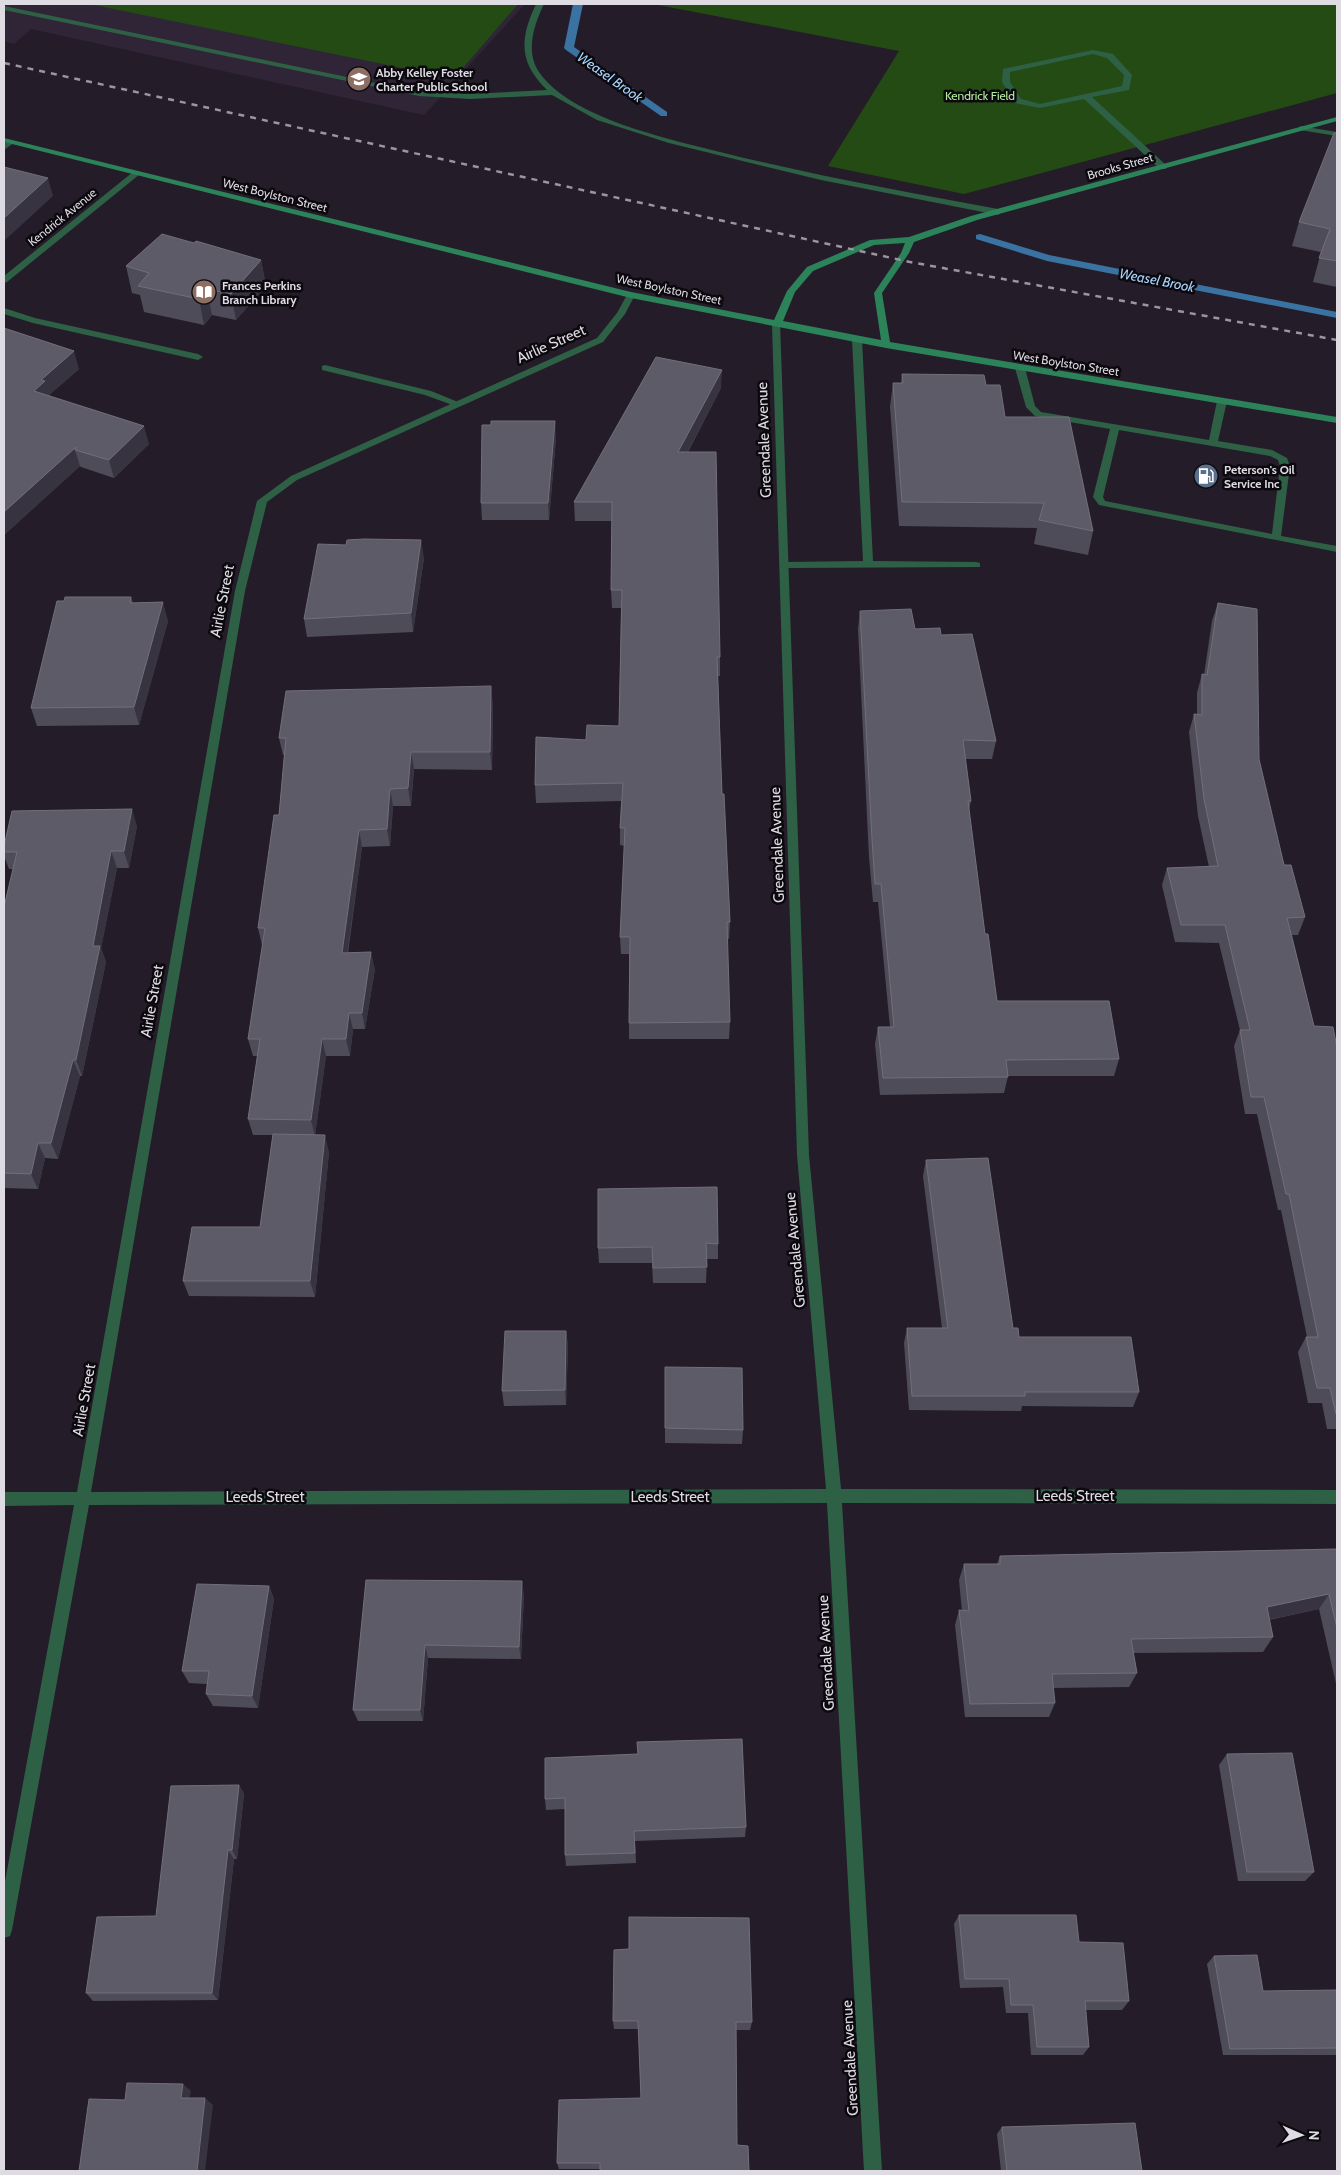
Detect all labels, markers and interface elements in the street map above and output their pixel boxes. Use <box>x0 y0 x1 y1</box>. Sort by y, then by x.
water label: Weasel Brook <box>574 48 647 107</box>
place label: Abby Kelley Foster Charter Public School <box>376 65 487 94</box>
school or university icon: Abby Kelley Foster Charter Public School <box>346 66 372 92</box>
park label: Kendrick Field <box>945 88 1015 103</box>
street label: Brooks Street <box>1085 149 1155 183</box>
street label: West Boylston Street <box>221 175 329 215</box>
street label: Kendrick Avenue <box>25 185 99 249</box>
water label: Weasel Brook <box>1118 264 1197 296</box>
street label: West Boylston Street <box>615 271 723 307</box>
place label: Frances Perkins Branch Library <box>222 278 301 307</box>
library icon: Frances Perkins Branch Library <box>191 279 217 305</box>
street label: Airlie Street <box>514 321 588 367</box>
street label: West Boylston Street <box>1012 347 1120 379</box>
street label: Greendale Avenue <box>753 381 775 498</box>
place label: Peterson's Oil Service Inc <box>1224 462 1295 491</box>
fuel station icon: Peterson's Oil Service Inc <box>1193 463 1219 489</box>
street label: Airlie Street <box>206 563 238 639</box>
street label: Greendale Avenue <box>766 786 788 903</box>
street label: Airlie Street <box>137 963 167 1039</box>
street label: Greendale Avenue <box>781 1191 809 1309</box>
street label: Airlie Street <box>69 1362 99 1438</box>
street label: Leeds Street <box>1035 1487 1115 1505</box>
street label: Leeds Street <box>225 1488 305 1506</box>
street label: Leeds Street <box>630 1488 710 1506</box>
street label: Greendale Avenue <box>814 1594 838 1711</box>
street label: Greendale Avenue <box>838 1999 862 2116</box>
north arrow <box>1276 2110 1326 2160</box>
text: N <box>1305 2130 1323 2141</box>

